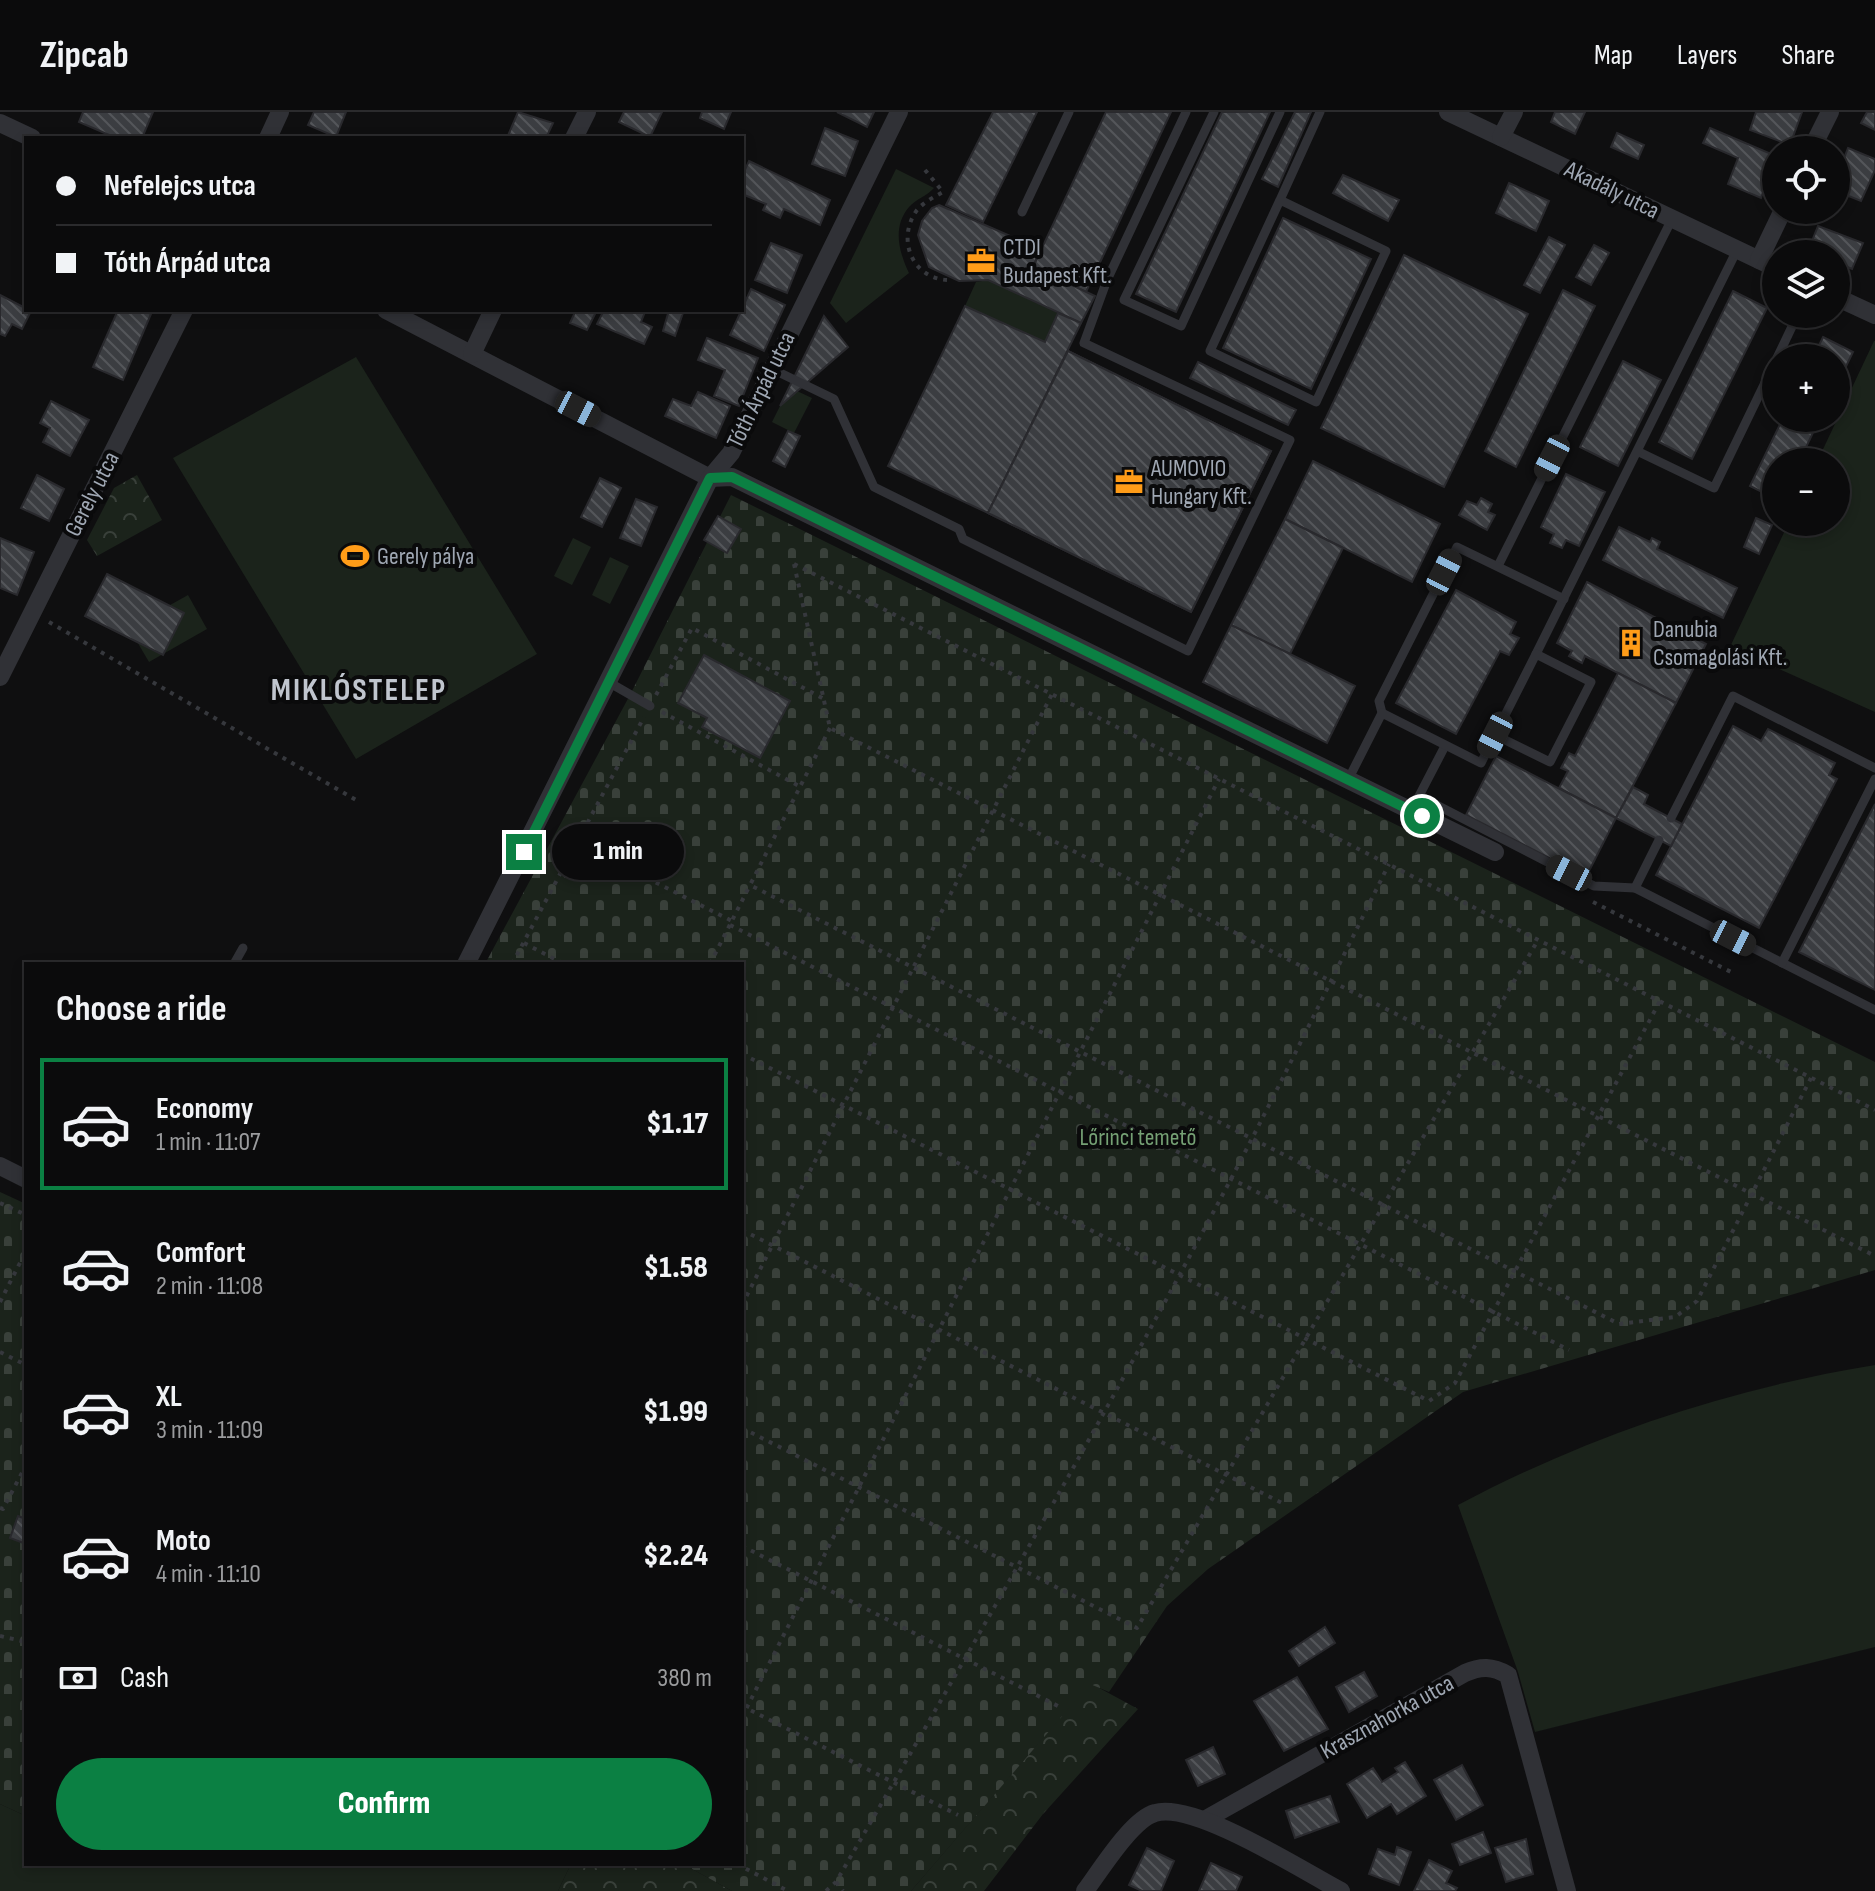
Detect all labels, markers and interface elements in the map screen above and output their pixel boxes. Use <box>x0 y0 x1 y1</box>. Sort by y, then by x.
text: Zipcab <box>40 33 129 78</box>
text: Map <box>1594 39 1633 72</box>
text: Layers <box>1677 39 1737 72</box>
text: Share <box>1781 39 1835 72</box>
map controls <box>1762 136 1850 536</box>
button: locate <box>1762 136 1850 224</box>
street label: Akadály utca <box>1559 154 1664 225</box>
text: Nefelejcs utca <box>104 168 256 204</box>
place label: CTDI Budapest Kft. <box>1003 233 1112 290</box>
button: layers <box>1762 240 1850 328</box>
text: Tóth Árpád utca <box>104 245 271 281</box>
office icon: CTDI Budapest Kft. <box>966 246 996 276</box>
street label: Tóth Árpád utca <box>720 327 802 453</box>
button: + <box>1762 344 1850 432</box>
car <box>551 387 605 431</box>
car <box>1530 431 1574 485</box>
street label: Gerely utca <box>58 447 126 541</box>
button: − <box>1762 448 1850 536</box>
place label: AUMOVIO Hungary Kft. <box>1150 454 1252 511</box>
office icon: AUMOVIO Hungary Kft. <box>1114 467 1144 497</box>
sports icon: Gerely pálya <box>340 541 370 571</box>
place label: Gerely pálya <box>377 542 474 571</box>
car <box>1422 545 1466 599</box>
place label: Danubia Csomagolási Kft. <box>1653 615 1787 672</box>
building icon: Danubia Csomagolási Kft. <box>1616 628 1646 658</box>
district label: MIKLÓSTELEP <box>271 671 447 710</box>
car <box>1473 708 1517 762</box>
route start <box>1404 798 1440 834</box>
callout: 1 min <box>552 824 684 880</box>
route end <box>506 834 542 870</box>
text: 1 min <box>593 836 643 867</box>
car <box>1542 851 1596 895</box>
car <box>1706 916 1760 960</box>
text: Choose a ride <box>56 988 227 1031</box>
icon: car <box>60 1088 132 1160</box>
text: Economy <box>156 1091 253 1127</box>
text: $1.17 <box>646 1106 708 1142</box>
park label: Lőrinci temető <box>1080 1123 1196 1152</box>
text: 1 min · 11:07 <box>156 1127 260 1158</box>
icon: car <box>60 1232 132 1304</box>
text: Comfort <box>156 1235 246 1271</box>
text: $1.58 <box>644 1250 708 1286</box>
text: 2 min · 11:08 <box>156 1271 263 1302</box>
icon: car <box>60 1376 132 1448</box>
text: XL <box>156 1379 182 1415</box>
text: $1.99 <box>643 1394 708 1430</box>
text: 3 min · 11:09 <box>156 1415 263 1446</box>
icon: car <box>60 1520 132 1592</box>
text: Moto <box>156 1523 211 1559</box>
text: $2.24 <box>643 1538 708 1574</box>
text: 4 min · 11:10 <box>156 1559 261 1590</box>
icon: cash <box>56 1656 100 1700</box>
text: Cash <box>120 1660 169 1696</box>
text: 380 m <box>657 1663 712 1694</box>
street label: Krasznahorka utca <box>1315 1668 1459 1766</box>
button: Confirm <box>56 1758 712 1850</box>

